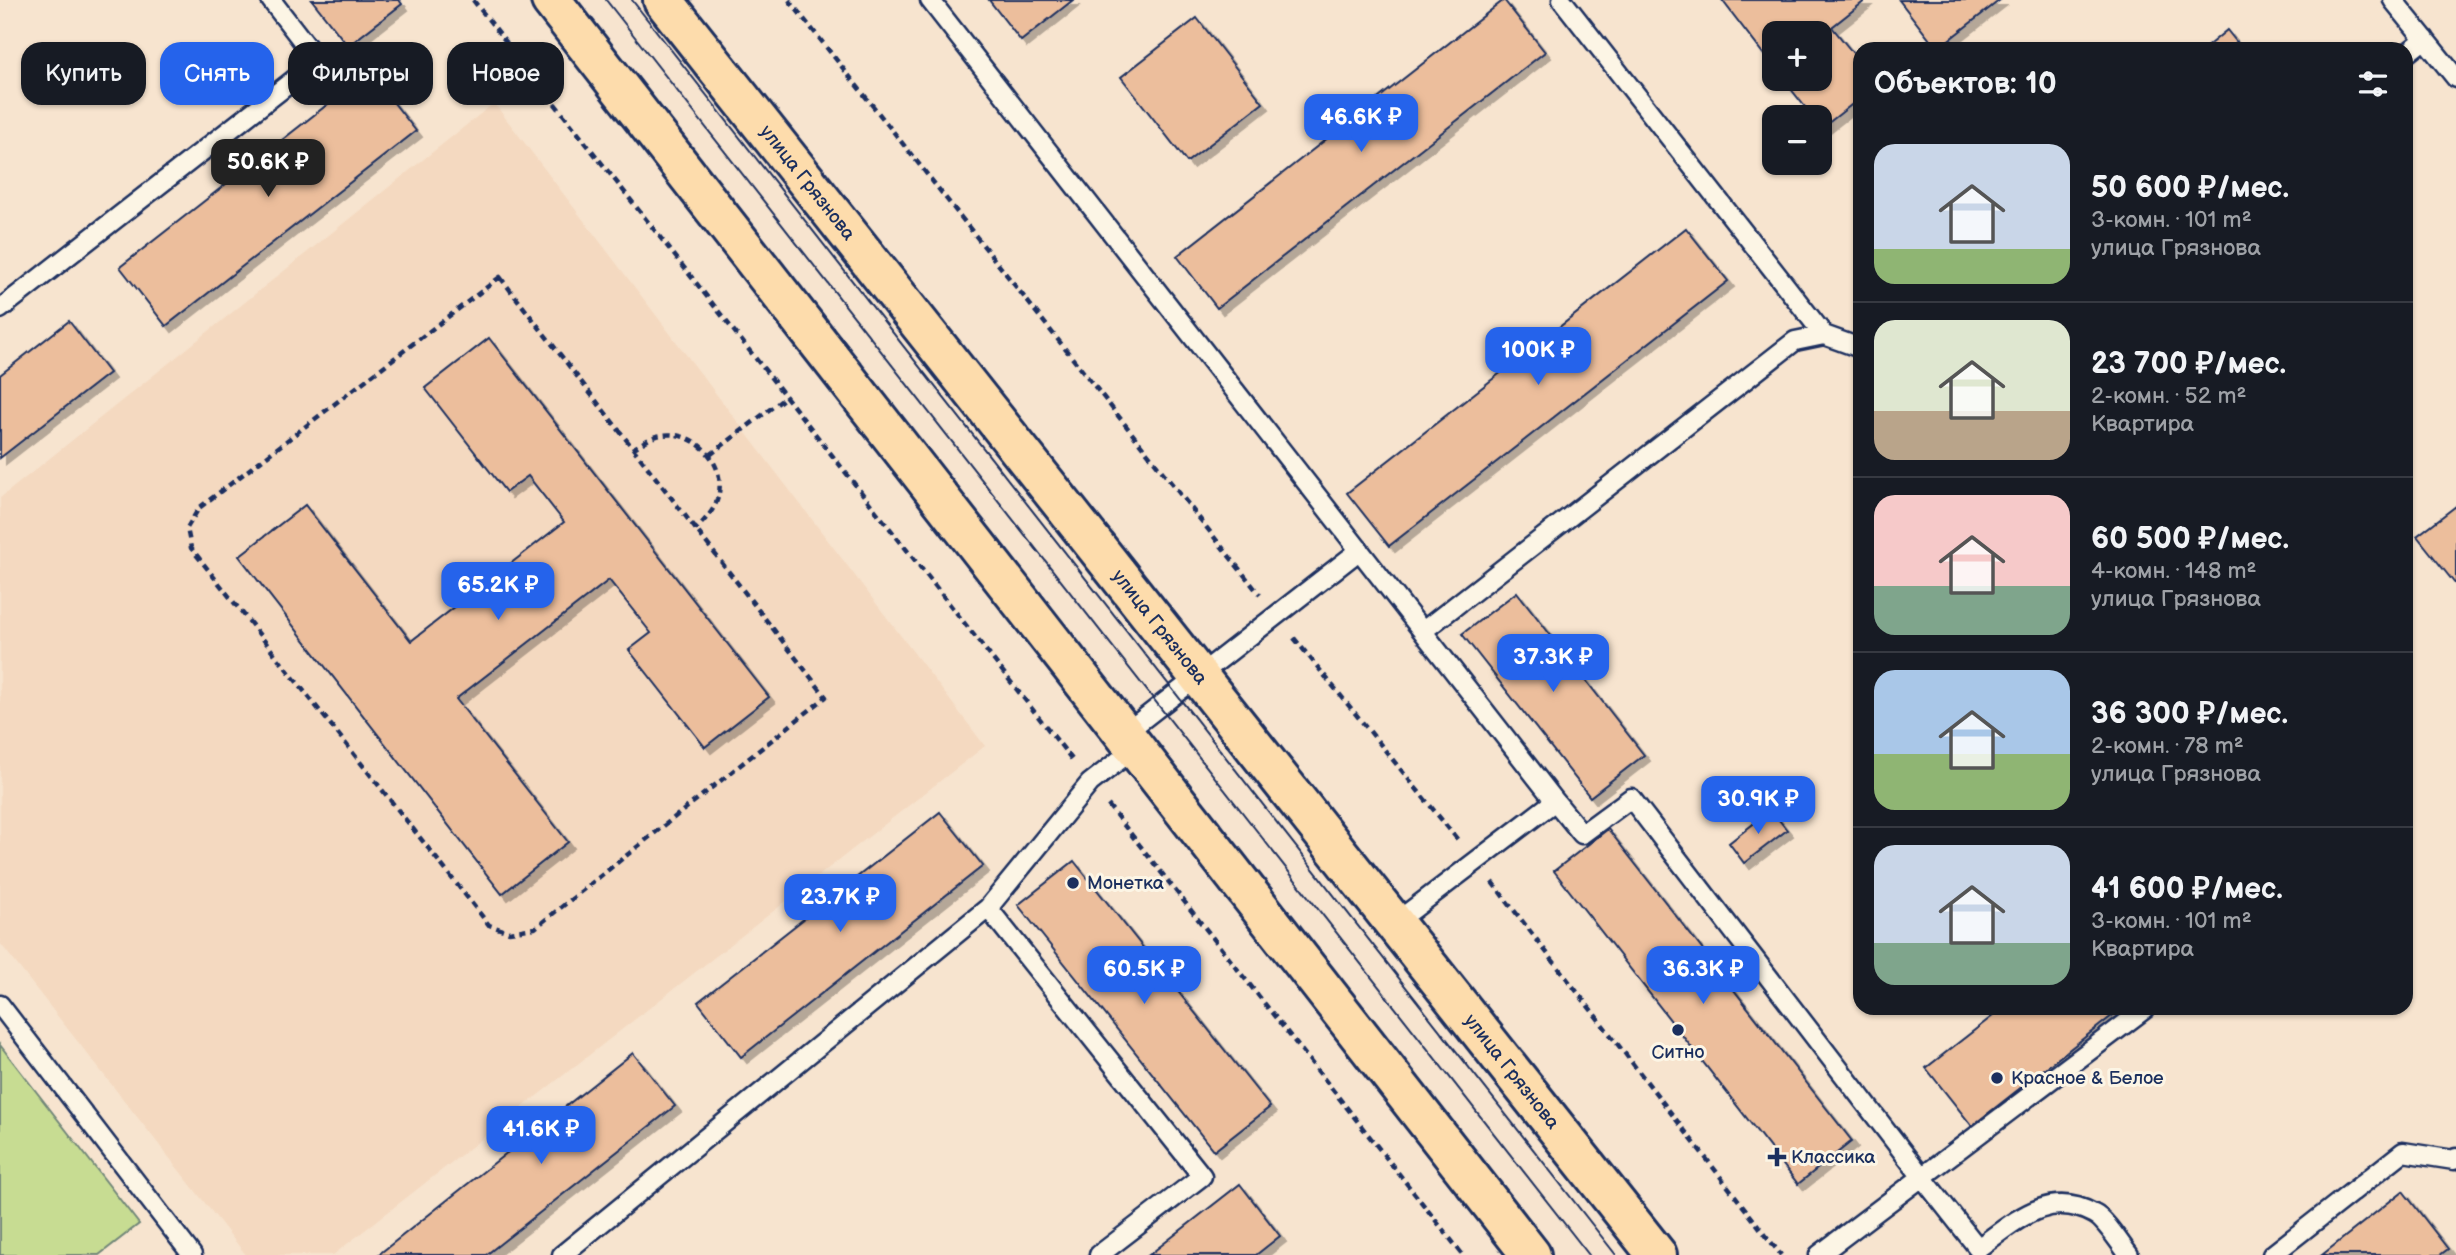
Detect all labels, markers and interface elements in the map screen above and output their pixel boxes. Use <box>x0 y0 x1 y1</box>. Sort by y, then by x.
map controls <box>1762 21 1832 175</box>
button: + <box>1762 21 1832 91</box>
chip: Купить <box>21 42 146 105</box>
chip: Снять <box>160 42 274 105</box>
chip: Фильтры <box>288 42 433 105</box>
chip: Новое <box>447 42 564 105</box>
icon: filters <box>2354 65 2392 103</box>
text: Объектов: 10 <box>1874 66 2057 102</box>
pin: 46.6K ₽ <box>1296 94 1426 154</box>
text: 46.6K ₽ <box>1320 103 1402 131</box>
button: − <box>1762 105 1832 175</box>
street label: улица Грязнова <box>755 120 860 245</box>
pin: 50.6K ₽ <box>203 140 333 199</box>
text: 50.6K ₽ <box>227 148 309 176</box>
text: 50 600 ₽/мес. <box>2091 170 2289 206</box>
icon: home <box>1930 172 2014 256</box>
text: 3-комн. · 101 m² <box>2091 206 2252 234</box>
text: улица Грязнова <box>2091 234 2261 262</box>
pin: 100K ₽ <box>1481 328 1595 387</box>
text: 100K ₽ <box>1501 336 1575 364</box>
text: 23 700 ₽/мес. <box>2091 346 2286 382</box>
icon: home <box>1930 348 2014 432</box>
text: 2-комн. · 52 m² <box>2091 382 2246 410</box>
text: Квартира <box>2091 410 2194 438</box>
text: 60 500 ₽/мес. <box>2091 521 2289 557</box>
icon: home <box>1930 523 2014 607</box>
text: 4-комн. · 148 m² <box>2091 557 2256 585</box>
pin: 65.2K ₽ <box>433 562 563 622</box>
street label: улица Грязнова <box>1107 565 1212 689</box>
text: 65.2K ₽ <box>457 571 539 599</box>
text: улица Грязнова <box>2091 585 2261 613</box>
pin: 37.3K ₽ <box>1488 634 1618 694</box>
text: 37.3K ₽ <box>1513 643 1593 671</box>
text: 36 300 ₽/мес. <box>2091 696 2288 732</box>
icon: home <box>1930 698 2014 782</box>
text: 2-комн. · 78 m² <box>2091 732 2244 760</box>
text: улица Грязнова <box>2091 760 2261 788</box>
pin: 30.9K ₽ <box>1693 776 1823 836</box>
text: 30.9K ₽ <box>1717 785 1799 813</box>
text: 41 600 ₽/мес. <box>2091 871 2283 907</box>
place label: Монетка <box>1087 872 1164 895</box>
icon: home <box>1930 873 2014 957</box>
pin: 23.7K ₽ <box>775 874 905 934</box>
marker: Монетка <box>1065 875 1081 891</box>
text: 23.7K ₽ <box>800 883 880 911</box>
text: 3-комн. · 101 m² <box>2091 907 2252 935</box>
text: Квартира <box>2091 935 2194 963</box>
pin: 60.5K ₽ <box>1079 946 1209 1006</box>
pin: 36.3K ₽ <box>1638 946 1768 1006</box>
text: 60.5K ₽ <box>1103 955 1185 983</box>
text: 36.3K ₽ <box>1662 955 1744 983</box>
street label: улица Грязнова <box>1459 1009 1564 1134</box>
marker: Ситно <box>1670 1022 1686 1038</box>
place label: Ситно <box>1652 1041 1705 1064</box>
place label: Красное & Белое <box>2011 1067 2164 1090</box>
marker: Красное & Белое <box>1989 1070 2005 1086</box>
pin: 41.6K ₽ <box>476 1106 606 1166</box>
text: 41.6K ₽ <box>502 1115 580 1143</box>
place label: Классика <box>1791 1146 1876 1169</box>
marker: Классика <box>1769 1149 1785 1165</box>

